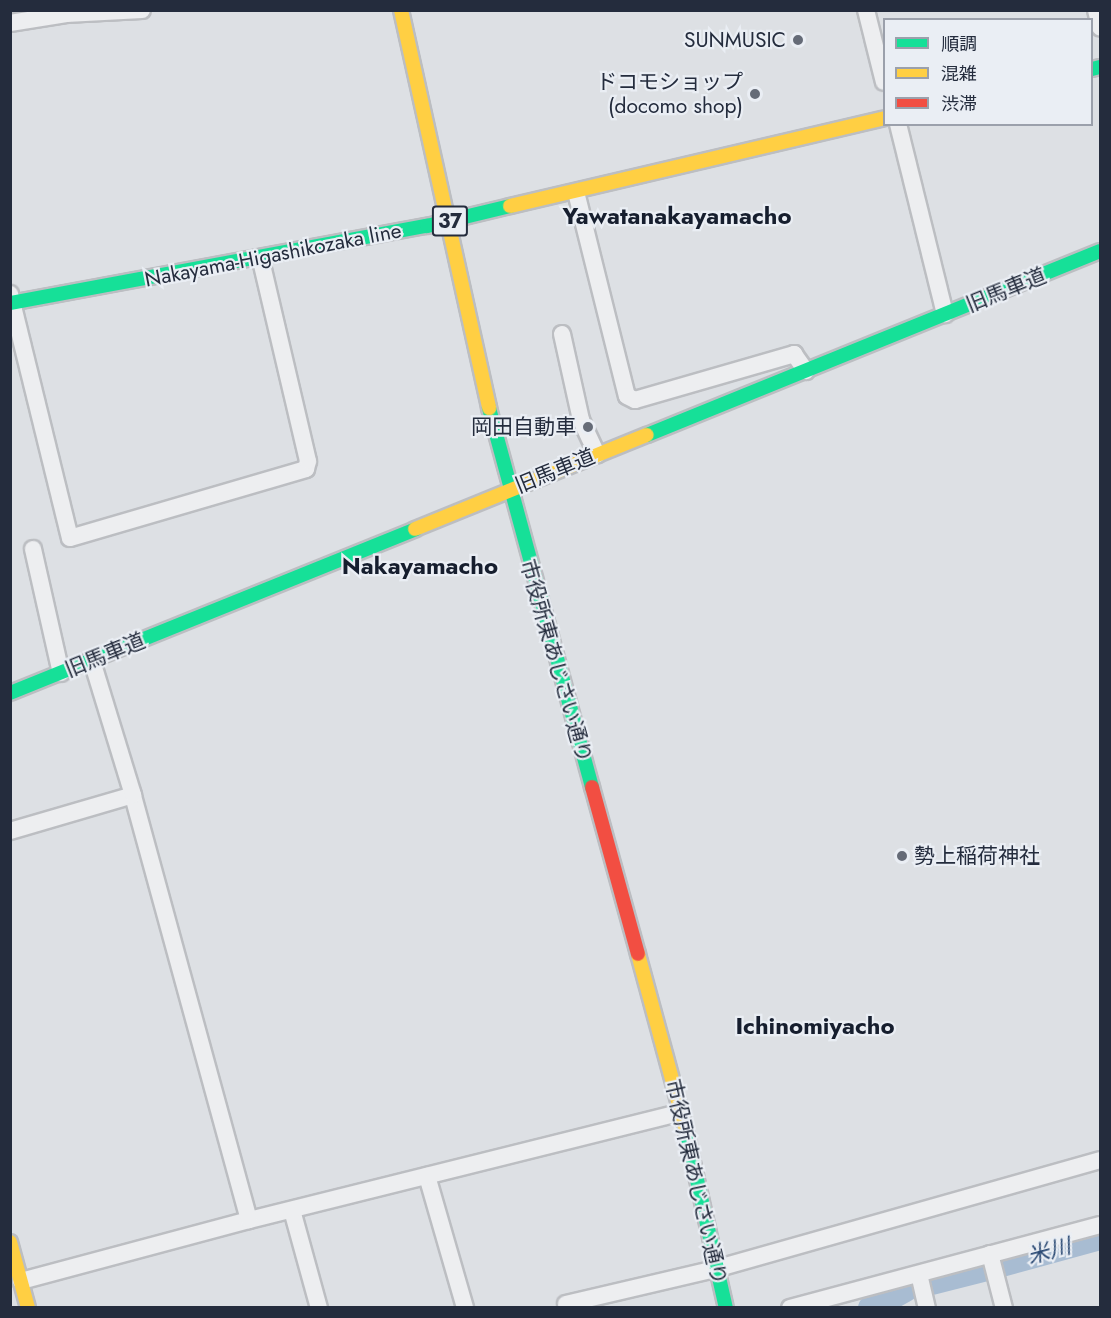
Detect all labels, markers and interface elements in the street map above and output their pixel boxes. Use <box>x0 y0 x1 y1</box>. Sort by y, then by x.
legend <box>883 18 1093 126</box>
place label: SUNMUSIC <box>684 27 786 53</box>
text: 順調 <box>941 31 977 57</box>
marker: SUNMUSIC <box>791 33 805 47</box>
text: 混雑 <box>941 61 977 87</box>
place label: ドコモショップ (docomo shop) <box>596 69 743 119</box>
marker: ドコモショップ (docomo shop) <box>748 87 762 101</box>
text: 渋滞 <box>941 91 977 117</box>
district label: Yawatanakayamacho <box>562 202 792 230</box>
road number: 37 <box>430 204 470 238</box>
street label: Nakayama-Higashikozaka line <box>143 218 403 292</box>
street label: 旧馬車道 <box>962 263 1050 317</box>
place label: 岡田自動車 <box>471 414 576 440</box>
marker: 岡田自動車 <box>581 420 595 434</box>
street label: 旧馬車道 <box>511 444 599 498</box>
district label: Nakayamacho <box>342 552 498 580</box>
street label: 市役所東あじさい通り <box>515 557 597 765</box>
street label: 旧馬車道 <box>61 628 149 682</box>
place label: 勢上稲荷神社 <box>914 843 1040 869</box>
marker: 勢上稲荷神社 <box>895 849 909 863</box>
district label: Ichinomiyacho <box>735 1012 895 1040</box>
street label: 市役所東あじさい通り <box>660 1077 732 1287</box>
water label: 米川 <box>1024 1233 1074 1269</box>

